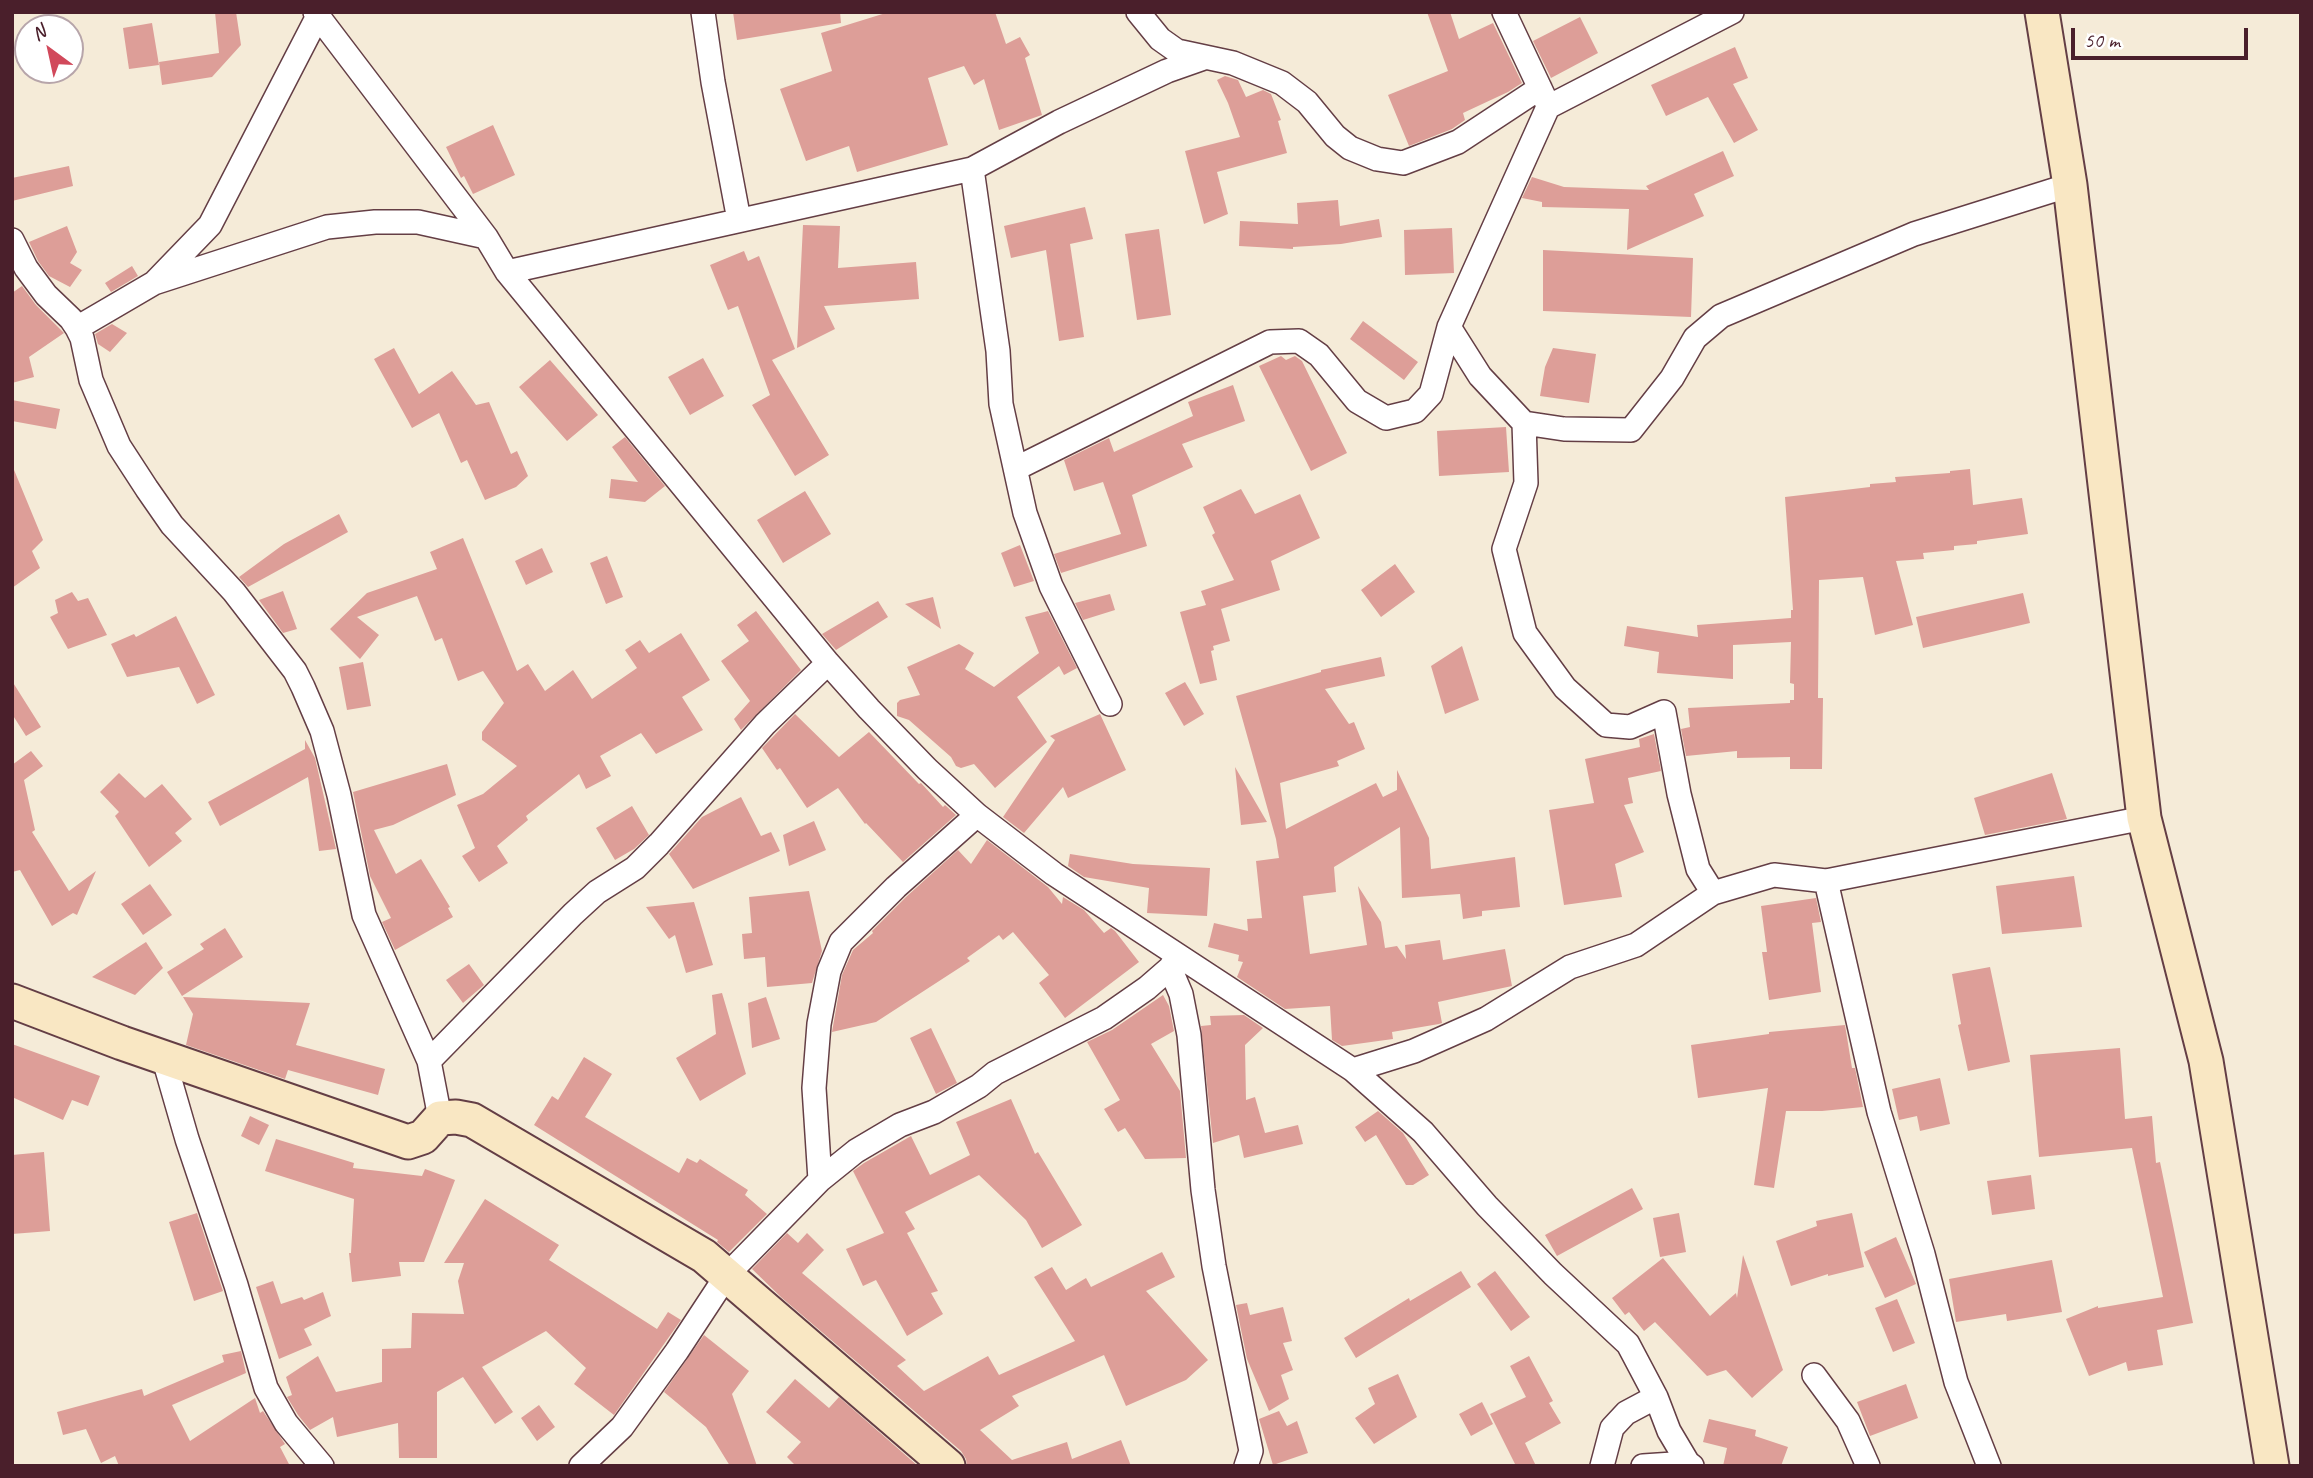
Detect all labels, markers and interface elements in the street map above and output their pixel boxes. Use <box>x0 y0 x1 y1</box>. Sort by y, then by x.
north arrow <box>14 14 84 84</box>
scale bar <box>2075 14 2252 58</box>
text: N <box>27 20 50 46</box>
text: 50 m <box>2084 27 2120 53</box>

